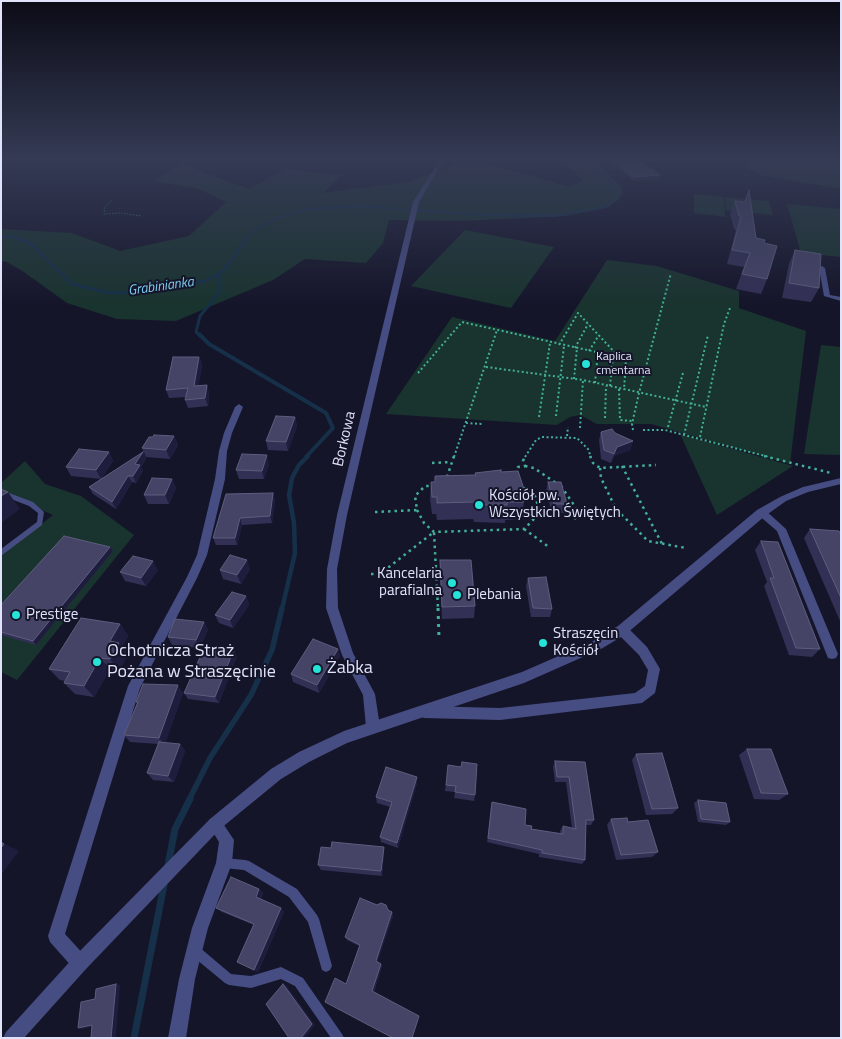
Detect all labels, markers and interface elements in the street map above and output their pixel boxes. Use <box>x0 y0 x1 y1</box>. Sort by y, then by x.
water label: Grabinianka <box>127 274 195 300</box>
place label: Kaplica cmentarna <box>596 350 651 378</box>
marker: Kaplica cmentarna <box>580 358 592 370</box>
street label: Borkowa <box>330 410 360 468</box>
place label: Kościół pw. Wszystkich Świętych <box>489 487 621 522</box>
marker: Kościół pw. Wszystkich Świętych <box>473 499 485 511</box>
place label: Kancelaria parafialna <box>377 565 442 600</box>
marker: Kancelaria parafialna <box>446 577 458 589</box>
place label: Plebania <box>467 586 521 604</box>
marker: Plebania <box>451 589 463 601</box>
place label: Prestige <box>26 606 78 624</box>
marker: Prestige <box>10 609 22 621</box>
place label: Straszęcin Kościół <box>553 625 618 660</box>
marker: Straszęcin Kościół <box>537 637 549 649</box>
place label: Ochotnicza Straż Pożana w Straszęcinie <box>107 641 276 684</box>
marker: Ochotnicza Straż Pożana w Straszęcinie <box>91 656 103 668</box>
place label: Żabka <box>327 658 373 680</box>
marker: Żabka <box>311 663 323 675</box>

